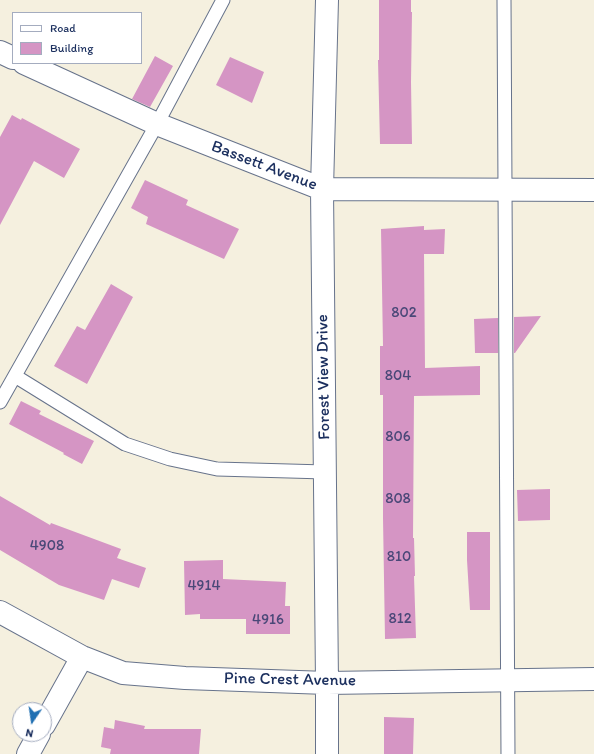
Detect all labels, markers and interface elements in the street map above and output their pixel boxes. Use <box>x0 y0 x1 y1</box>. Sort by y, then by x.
legend <box>12 12 142 64</box>
text: Road <box>50 21 76 35</box>
text: Building <box>50 41 93 55</box>
street label: Bassett Avenue <box>208 136 320 196</box>
house number: 802 <box>391 304 417 322</box>
street label: Forest View Drive <box>313 314 335 440</box>
house number: 804 <box>385 367 411 385</box>
house number: 806 <box>385 428 411 446</box>
house number: 808 <box>385 490 411 508</box>
house number: 4908 <box>30 537 64 555</box>
house number: 810 <box>387 548 411 566</box>
house number: 4914 <box>188 577 220 595</box>
house number: 812 <box>388 610 412 628</box>
house number: 4916 <box>252 611 284 629</box>
street label: Pine Crest Avenue <box>224 669 356 691</box>
north arrow <box>12 702 52 742</box>
text: N <box>24 726 34 740</box>

